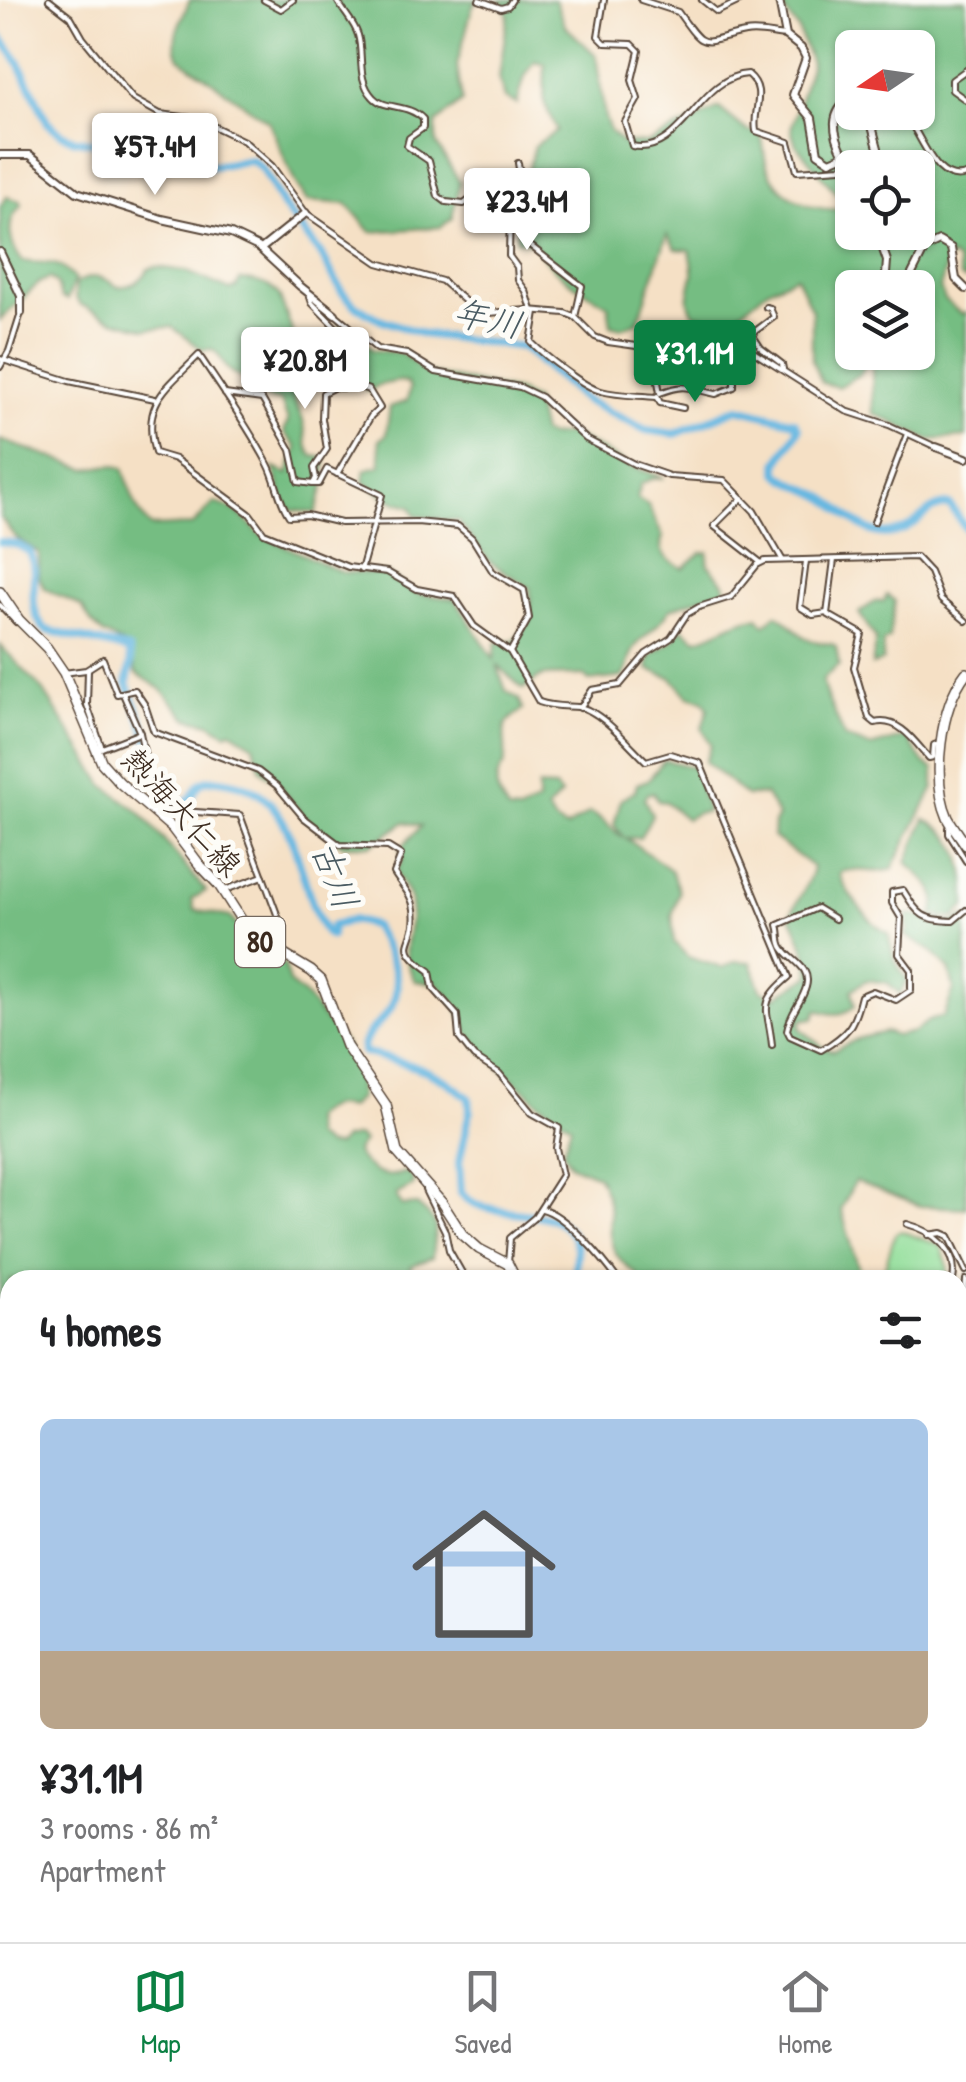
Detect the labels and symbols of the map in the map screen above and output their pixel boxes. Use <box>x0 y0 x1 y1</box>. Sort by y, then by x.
north arrow <box>835 30 935 130</box>
pin: ¥57.4M <box>74 113 236 198</box>
pin: ¥23.4M <box>446 168 608 253</box>
water label: 年川 <box>449 288 527 349</box>
pin: ¥31.1M <box>614 320 776 405</box>
pin: ¥20.8M <box>224 327 386 412</box>
street label: 熱海大仁線 <box>113 738 252 886</box>
water label: 古川 <box>301 834 370 916</box>
road number: 80 <box>235 917 285 967</box>

